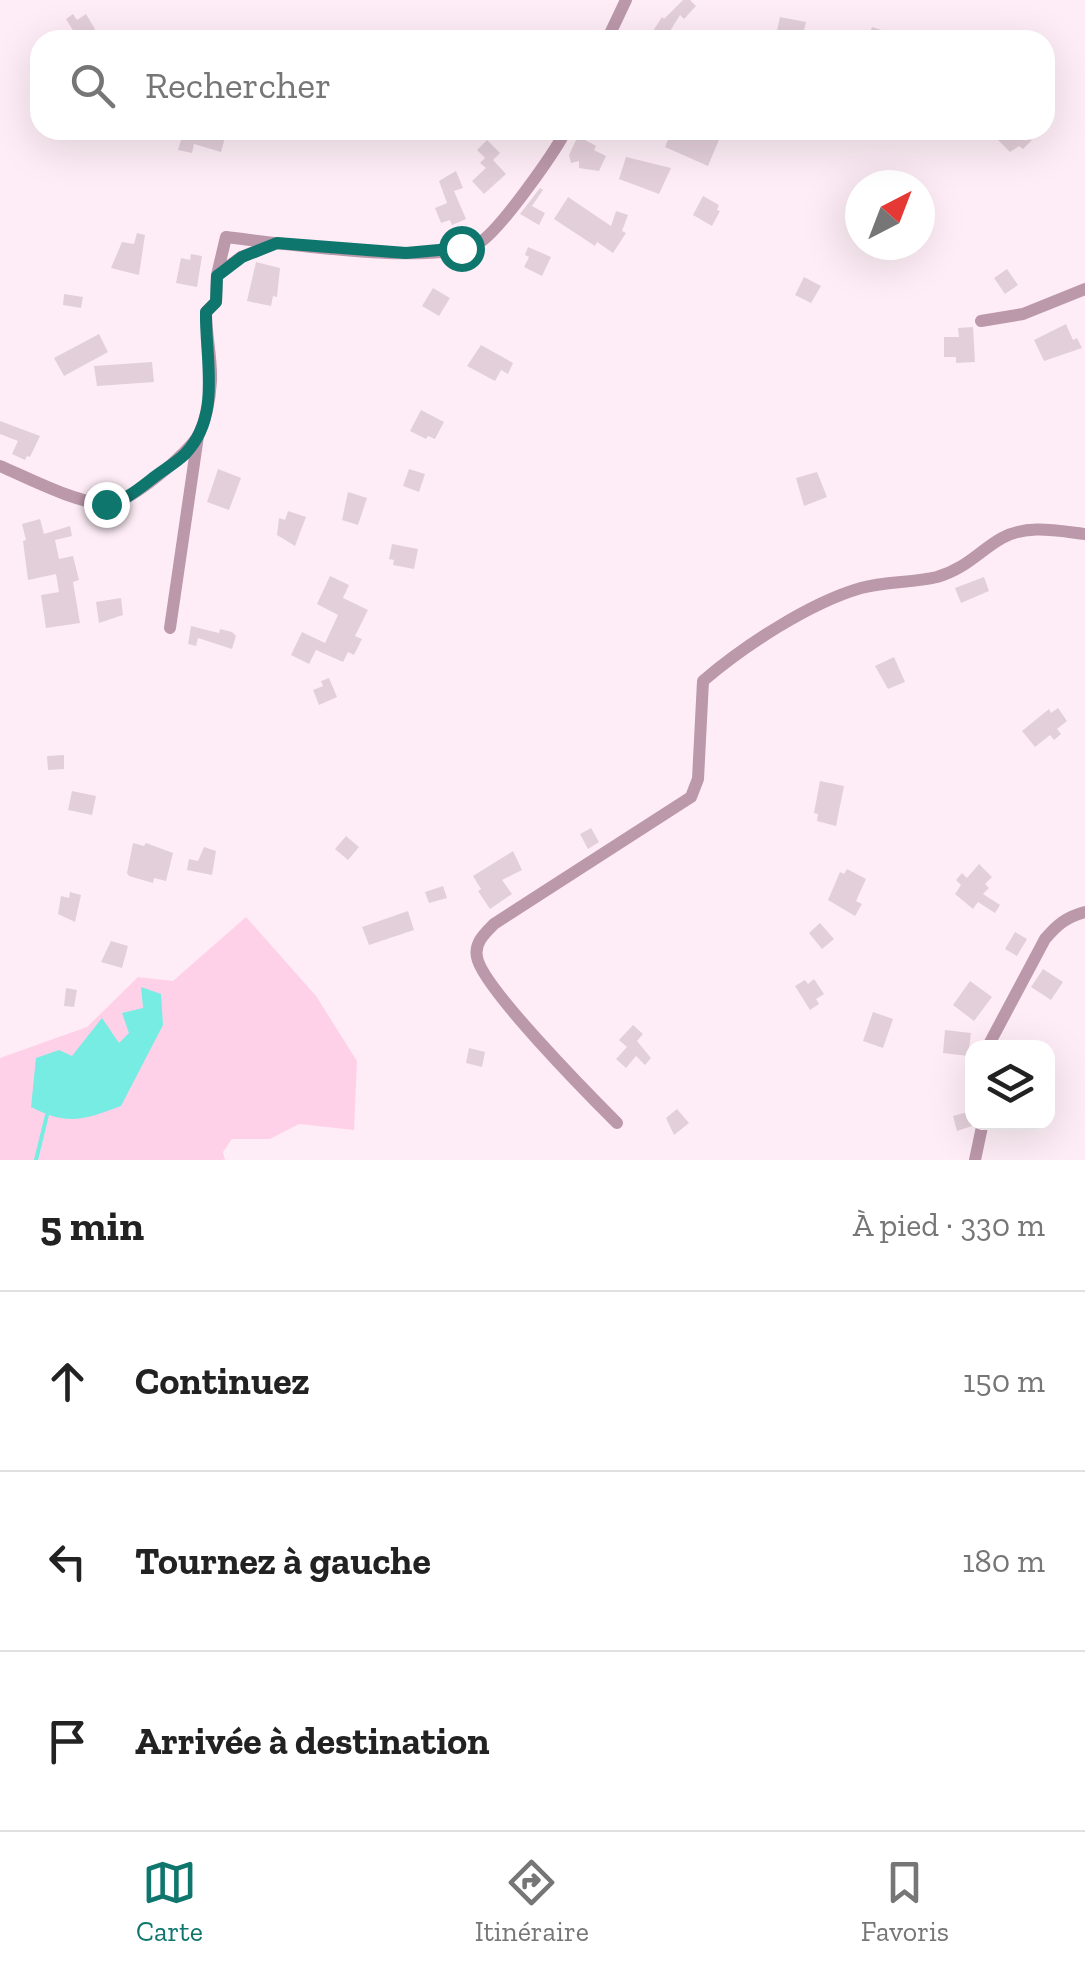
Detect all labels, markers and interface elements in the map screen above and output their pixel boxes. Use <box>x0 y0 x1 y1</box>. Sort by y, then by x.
search box <box>30 30 1055 140</box>
icon: search <box>65 58 120 113</box>
text: Rechercher <box>145 62 331 108</box>
north arrow <box>845 170 935 260</box>
route start <box>439 226 485 272</box>
route end <box>84 482 130 528</box>
map controls <box>965 1040 1055 1130</box>
button: layers <box>965 1040 1055 1130</box>
text: 5 min <box>40 1200 144 1251</box>
text: À pied · 330 m <box>853 1206 1045 1244</box>
icon: ahead <box>40 1354 95 1409</box>
text: Continuez <box>135 1358 310 1404</box>
text: 150 m <box>963 1362 1045 1400</box>
icon: left <box>40 1534 95 1589</box>
text: Tournez à gauche <box>135 1538 431 1584</box>
text: 180 m <box>962 1542 1045 1580</box>
icon: arrive <box>40 1714 95 1769</box>
text: Arrivée à destination <box>135 1718 490 1764</box>
tab: Carte <box>136 1855 203 1948</box>
tab: Itinéraire <box>475 1855 589 1948</box>
tab: Favoris <box>861 1855 949 1948</box>

